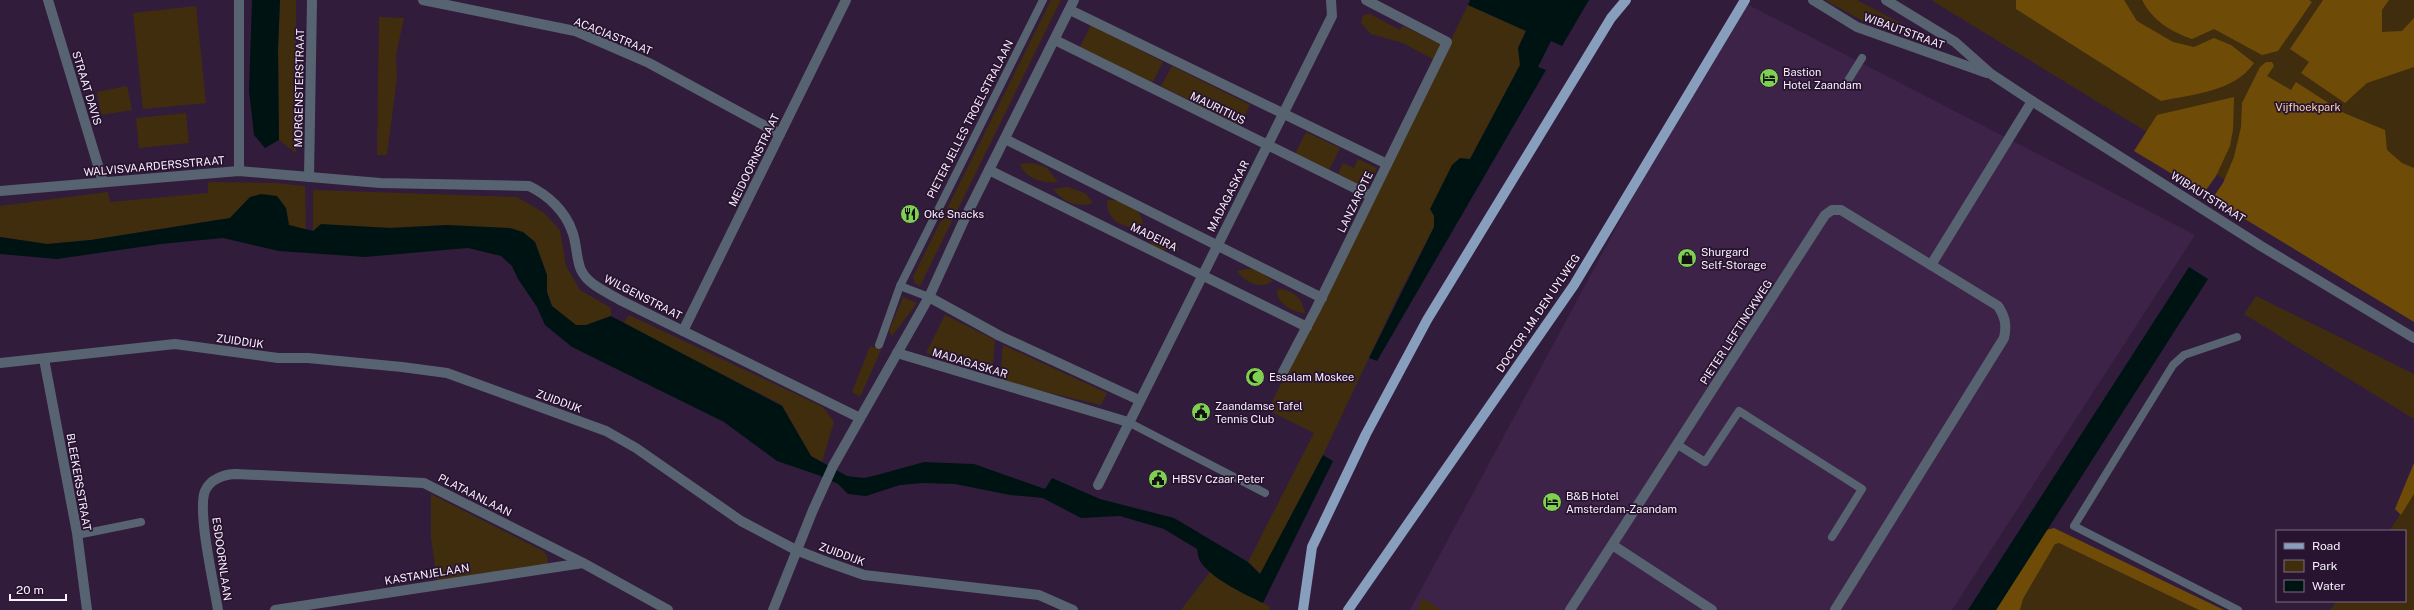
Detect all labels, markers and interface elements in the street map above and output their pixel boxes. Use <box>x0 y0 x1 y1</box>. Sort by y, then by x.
street label: WIBAUTSTRAAT <box>1862 11 1946 51</box>
street label: ACACIASTRAAT <box>572 15 654 57</box>
street label: MORGENSTERSTRAAT <box>292 28 306 147</box>
street label: PIETER JELLES TROELSTRALAAN <box>925 38 1015 200</box>
street label: STRAAT DAVIS <box>70 49 104 127</box>
place label: Bastion Hotel Zaandam <box>1783 66 1861 91</box>
hotel icon: Bastion Hotel Zaandam <box>1758 67 1780 89</box>
street label: MAURITIUS <box>1188 89 1248 127</box>
park label: Vijfhoekpark <box>2275 101 2341 113</box>
street label: MEIDOORNSTRAAT <box>726 111 782 208</box>
street label: WALVISVAARDERSSTRAAT <box>83 154 225 178</box>
street label: MADAGASKAR <box>1205 158 1251 234</box>
street label: LANZAROTE <box>1335 169 1375 234</box>
street label: WIBAUTSTRAAT <box>2169 169 2248 225</box>
restaurant icon: Oké Snacks <box>899 203 921 225</box>
place label: Oké Snacks <box>924 208 984 220</box>
street label: MADEIRA <box>1129 221 1179 254</box>
place label: Shurgard Self-Storage <box>1701 246 1766 271</box>
shop icon: Shurgard Self-Storage <box>1676 247 1698 269</box>
street label: DOCTOR J.M. DEN UYLWEG <box>1494 252 1582 374</box>
street label: WILGENSTRAAT <box>602 272 684 322</box>
street label: PIETER LIEFTINCKWEG <box>1698 277 1774 387</box>
street label: ZUIDDIJK <box>215 332 265 350</box>
street label: MADAGASKAR <box>931 346 1009 380</box>
mosque icon: Essalam Moskee <box>1244 366 1266 388</box>
place label: Essalam Moskee <box>1269 371 1354 383</box>
street label: ZUIDDIJK <box>534 387 584 415</box>
place label: Zaandamse Tafel Tennis Club <box>1215 400 1303 425</box>
public building icon: Zaandamse Tafel Tennis Club <box>1190 401 1212 423</box>
street label: BLEEKERSSTRAAT <box>64 432 94 532</box>
public building icon: HBSV Czaar Peter <box>1147 468 1169 490</box>
street label: PLATAANLAAN <box>436 471 514 519</box>
place label: HBSV Czaar Peter <box>1172 473 1265 485</box>
place label: B&B Hotel Amsterdam-Zaandam <box>1566 490 1677 515</box>
hotel icon: B&B Hotel Amsterdam-Zaandam <box>1541 491 1563 513</box>
street label: ESDOORNLAAN <box>210 516 234 602</box>
legend <box>2276 530 2406 602</box>
text: Road <box>2312 539 2340 553</box>
street label: ZUIDDIJK <box>817 540 867 568</box>
text: Park <box>2312 559 2338 573</box>
street label: KASTANJELAAN <box>384 561 470 587</box>
scale bar <box>10 576 66 602</box>
text: Water <box>2312 579 2346 593</box>
text: 20 m <box>16 583 44 597</box>

